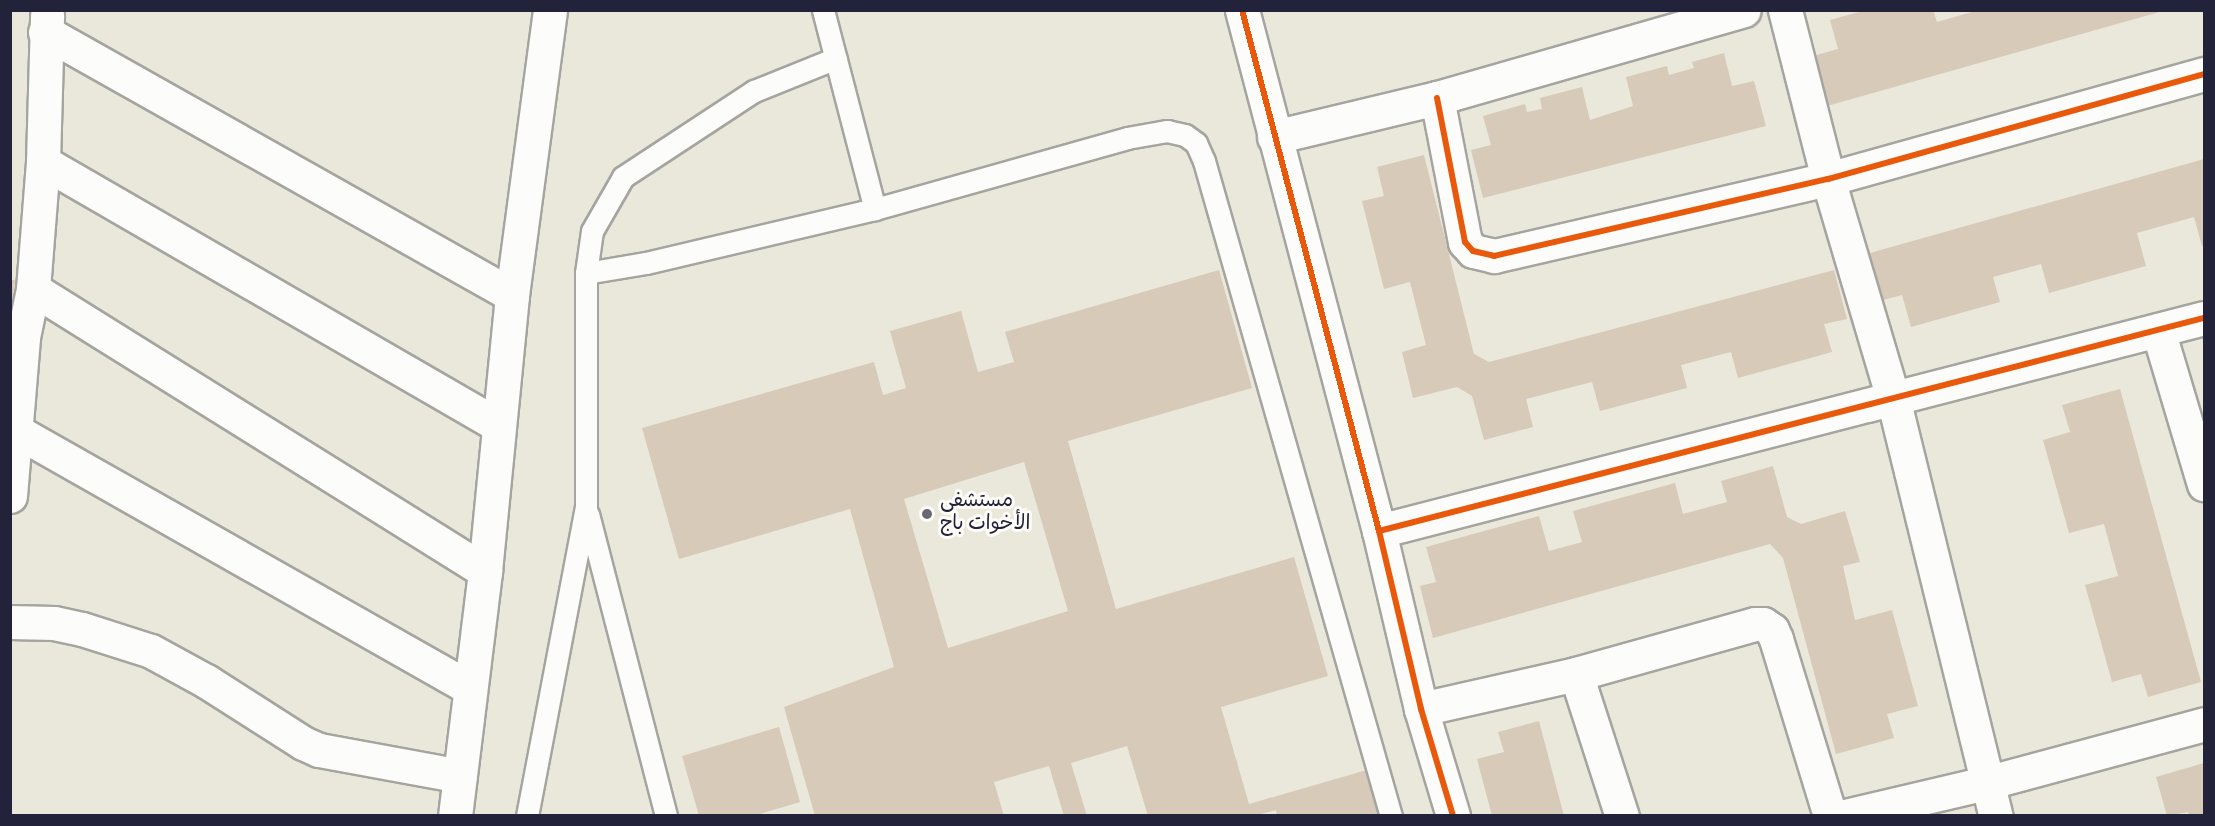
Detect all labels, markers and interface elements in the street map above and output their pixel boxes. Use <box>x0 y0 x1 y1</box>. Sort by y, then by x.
place label: مستشفى الأخوات باج <box>940 490 1030 537</box>
marker: مستشفى الأخوات باج <box>918 505 936 523</box>

